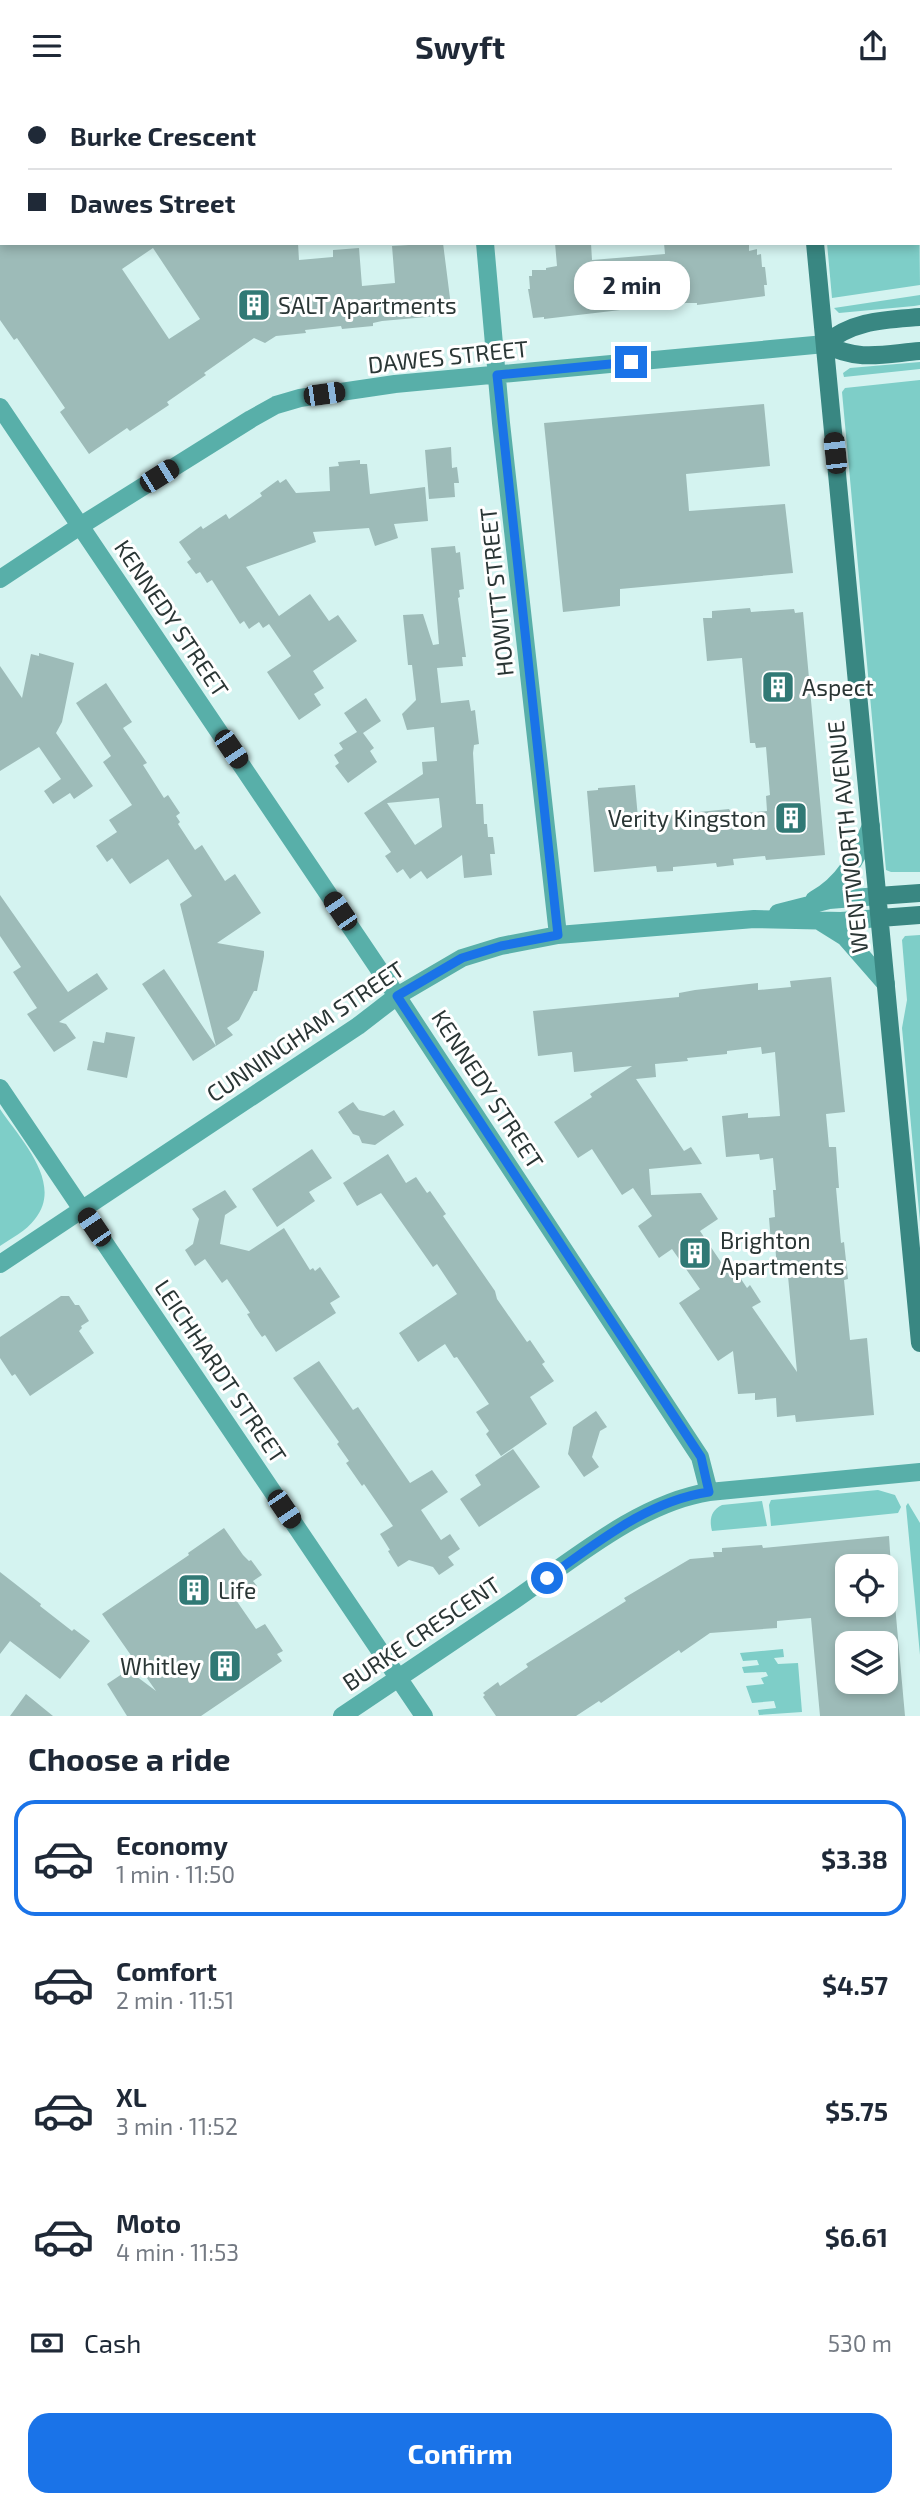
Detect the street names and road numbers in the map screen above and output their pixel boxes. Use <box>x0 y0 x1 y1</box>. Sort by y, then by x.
street label: DAWES STREET <box>366 334 530 378</box>
street label: HOWITT STREET <box>473 506 519 678</box>
street label: KENNEDY STREET <box>109 534 235 702</box>
street label: WENTWORTH AVENUE <box>821 719 873 955</box>
street label: CUNNINGHAM STREET <box>201 954 409 1108</box>
street label: KENNEDY STREET <box>426 1004 550 1174</box>
street label: LEICHHARDT STREET <box>149 1274 293 1468</box>
street label: BURKE CRESCENT <box>337 1570 505 1696</box>

